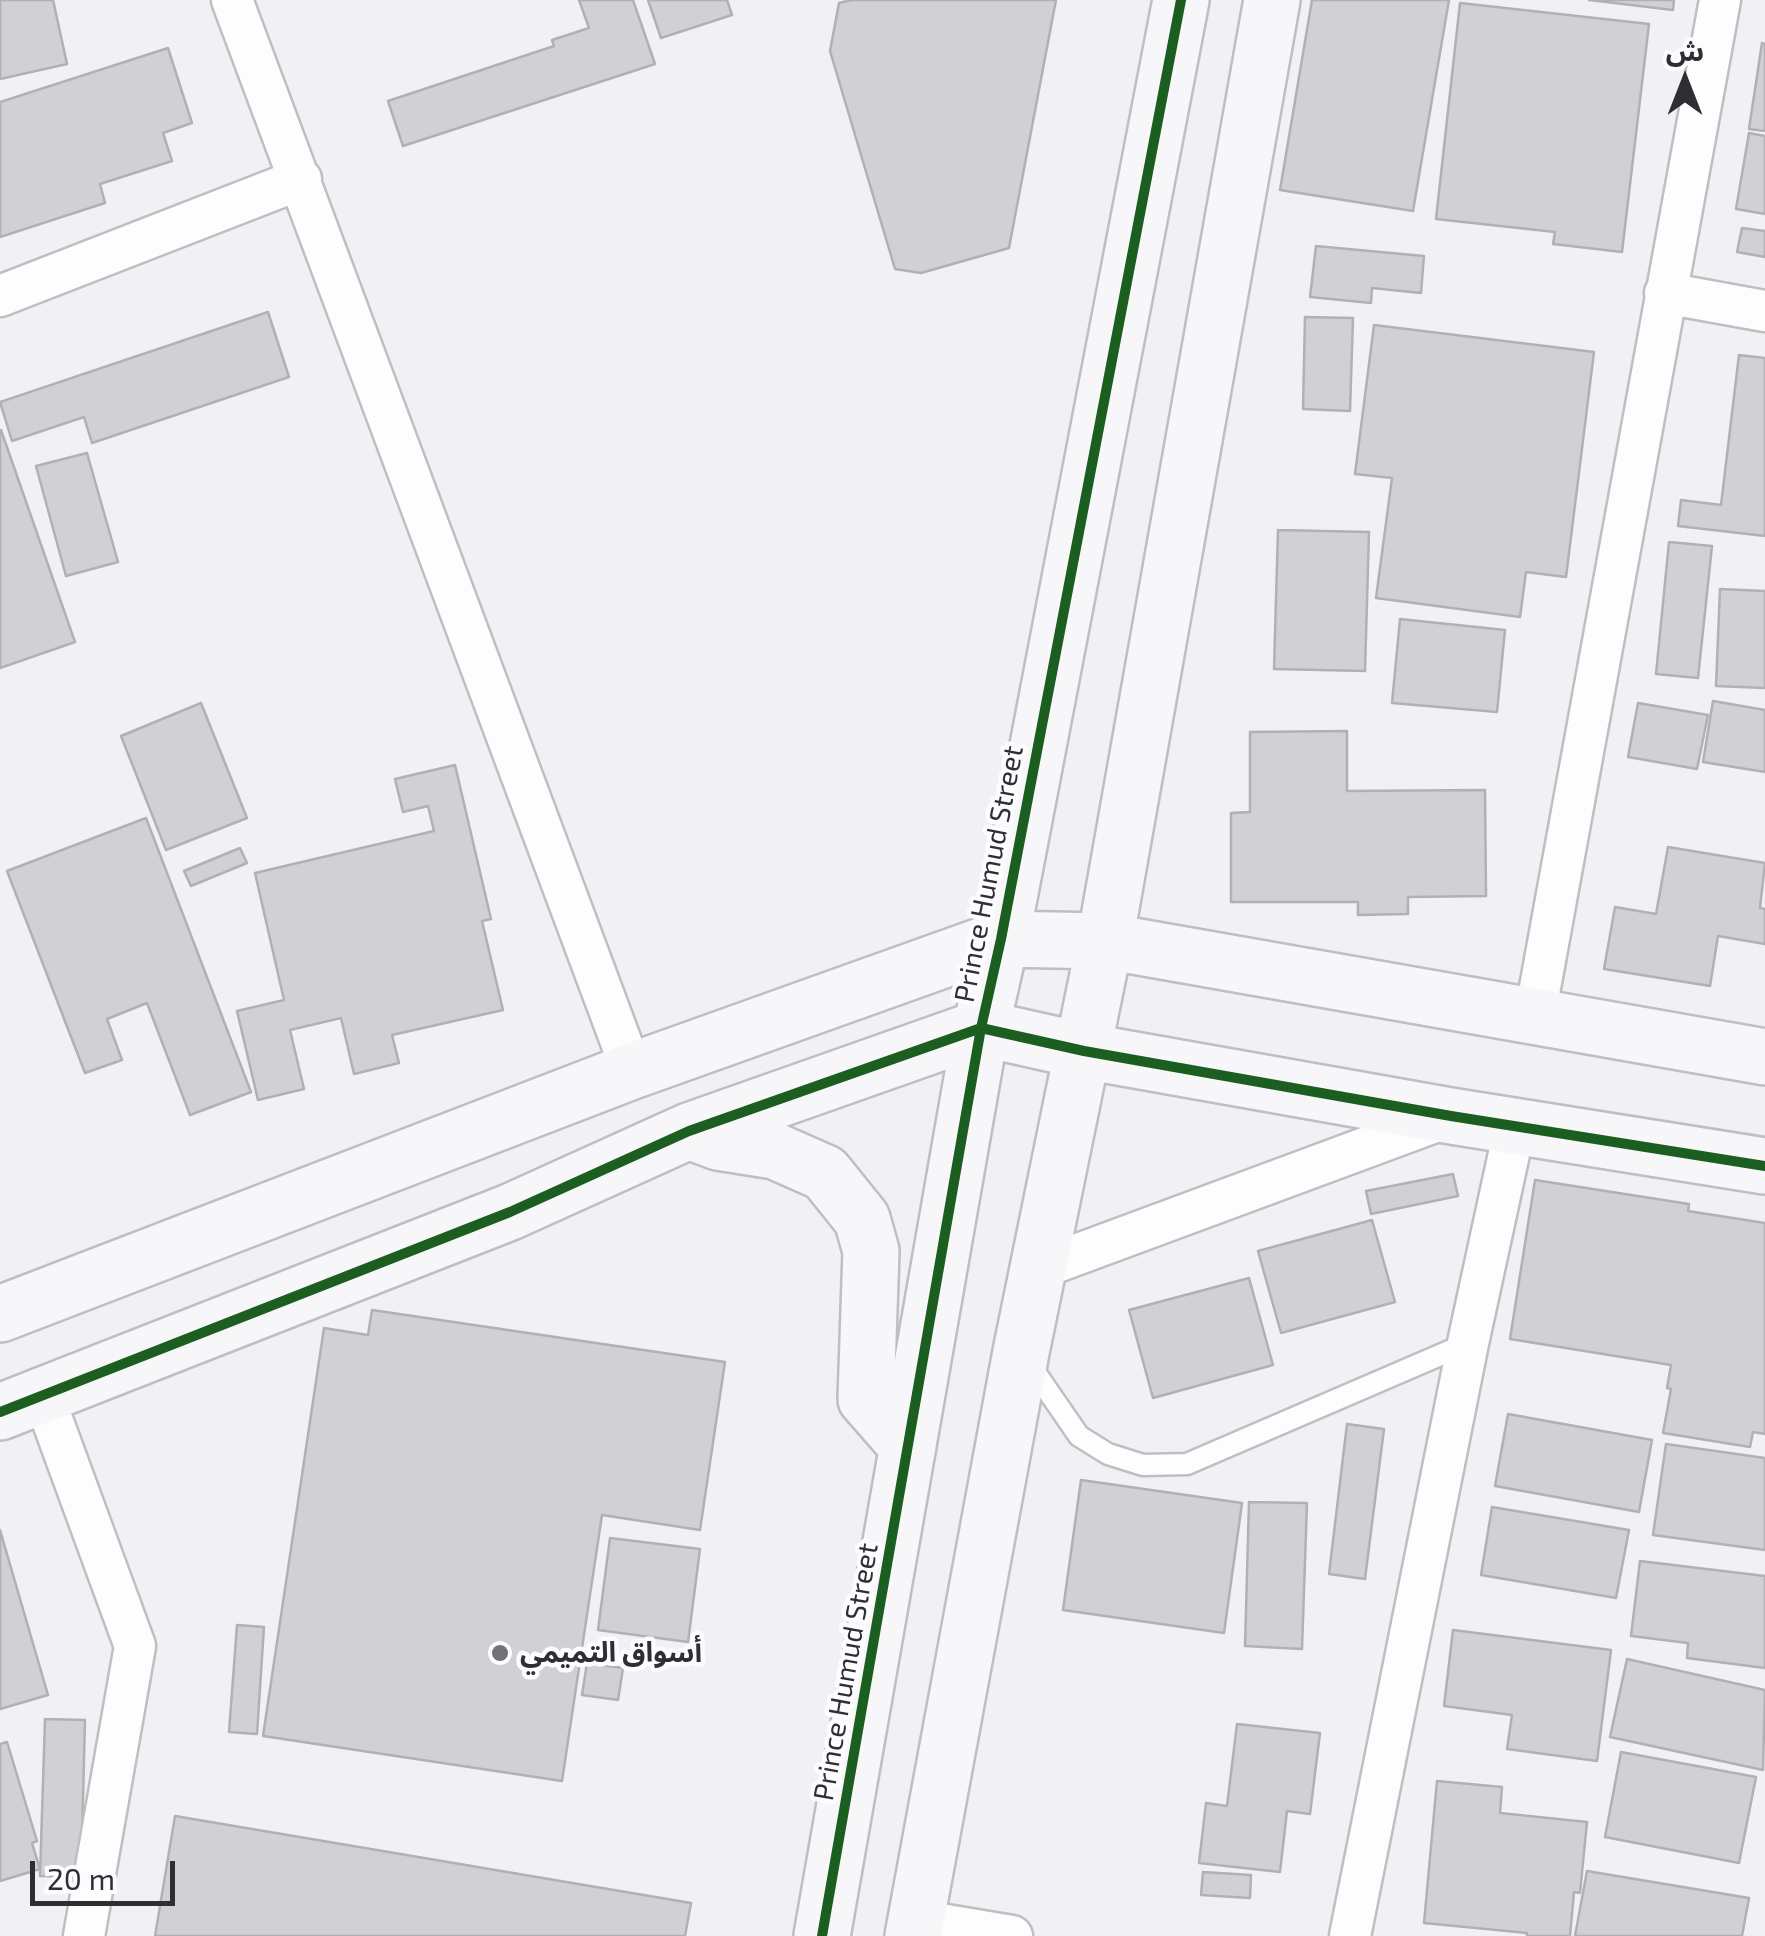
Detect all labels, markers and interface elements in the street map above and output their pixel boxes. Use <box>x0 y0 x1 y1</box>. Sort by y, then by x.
north arrow <box>1635 30 1735 130</box>
text: ش <box>1666 33 1704 67</box>
street label: Prince Humud Street <box>948 743 1030 1005</box>
street label: Prince Humud Street <box>807 1541 885 1803</box>
place label: أسواق التميمي <box>520 1636 702 1670</box>
marker: أسواق التميمي <box>489 1642 511 1664</box>
scale bar <box>35 1841 180 1903</box>
text: 20 m <box>47 1860 115 1896</box>

